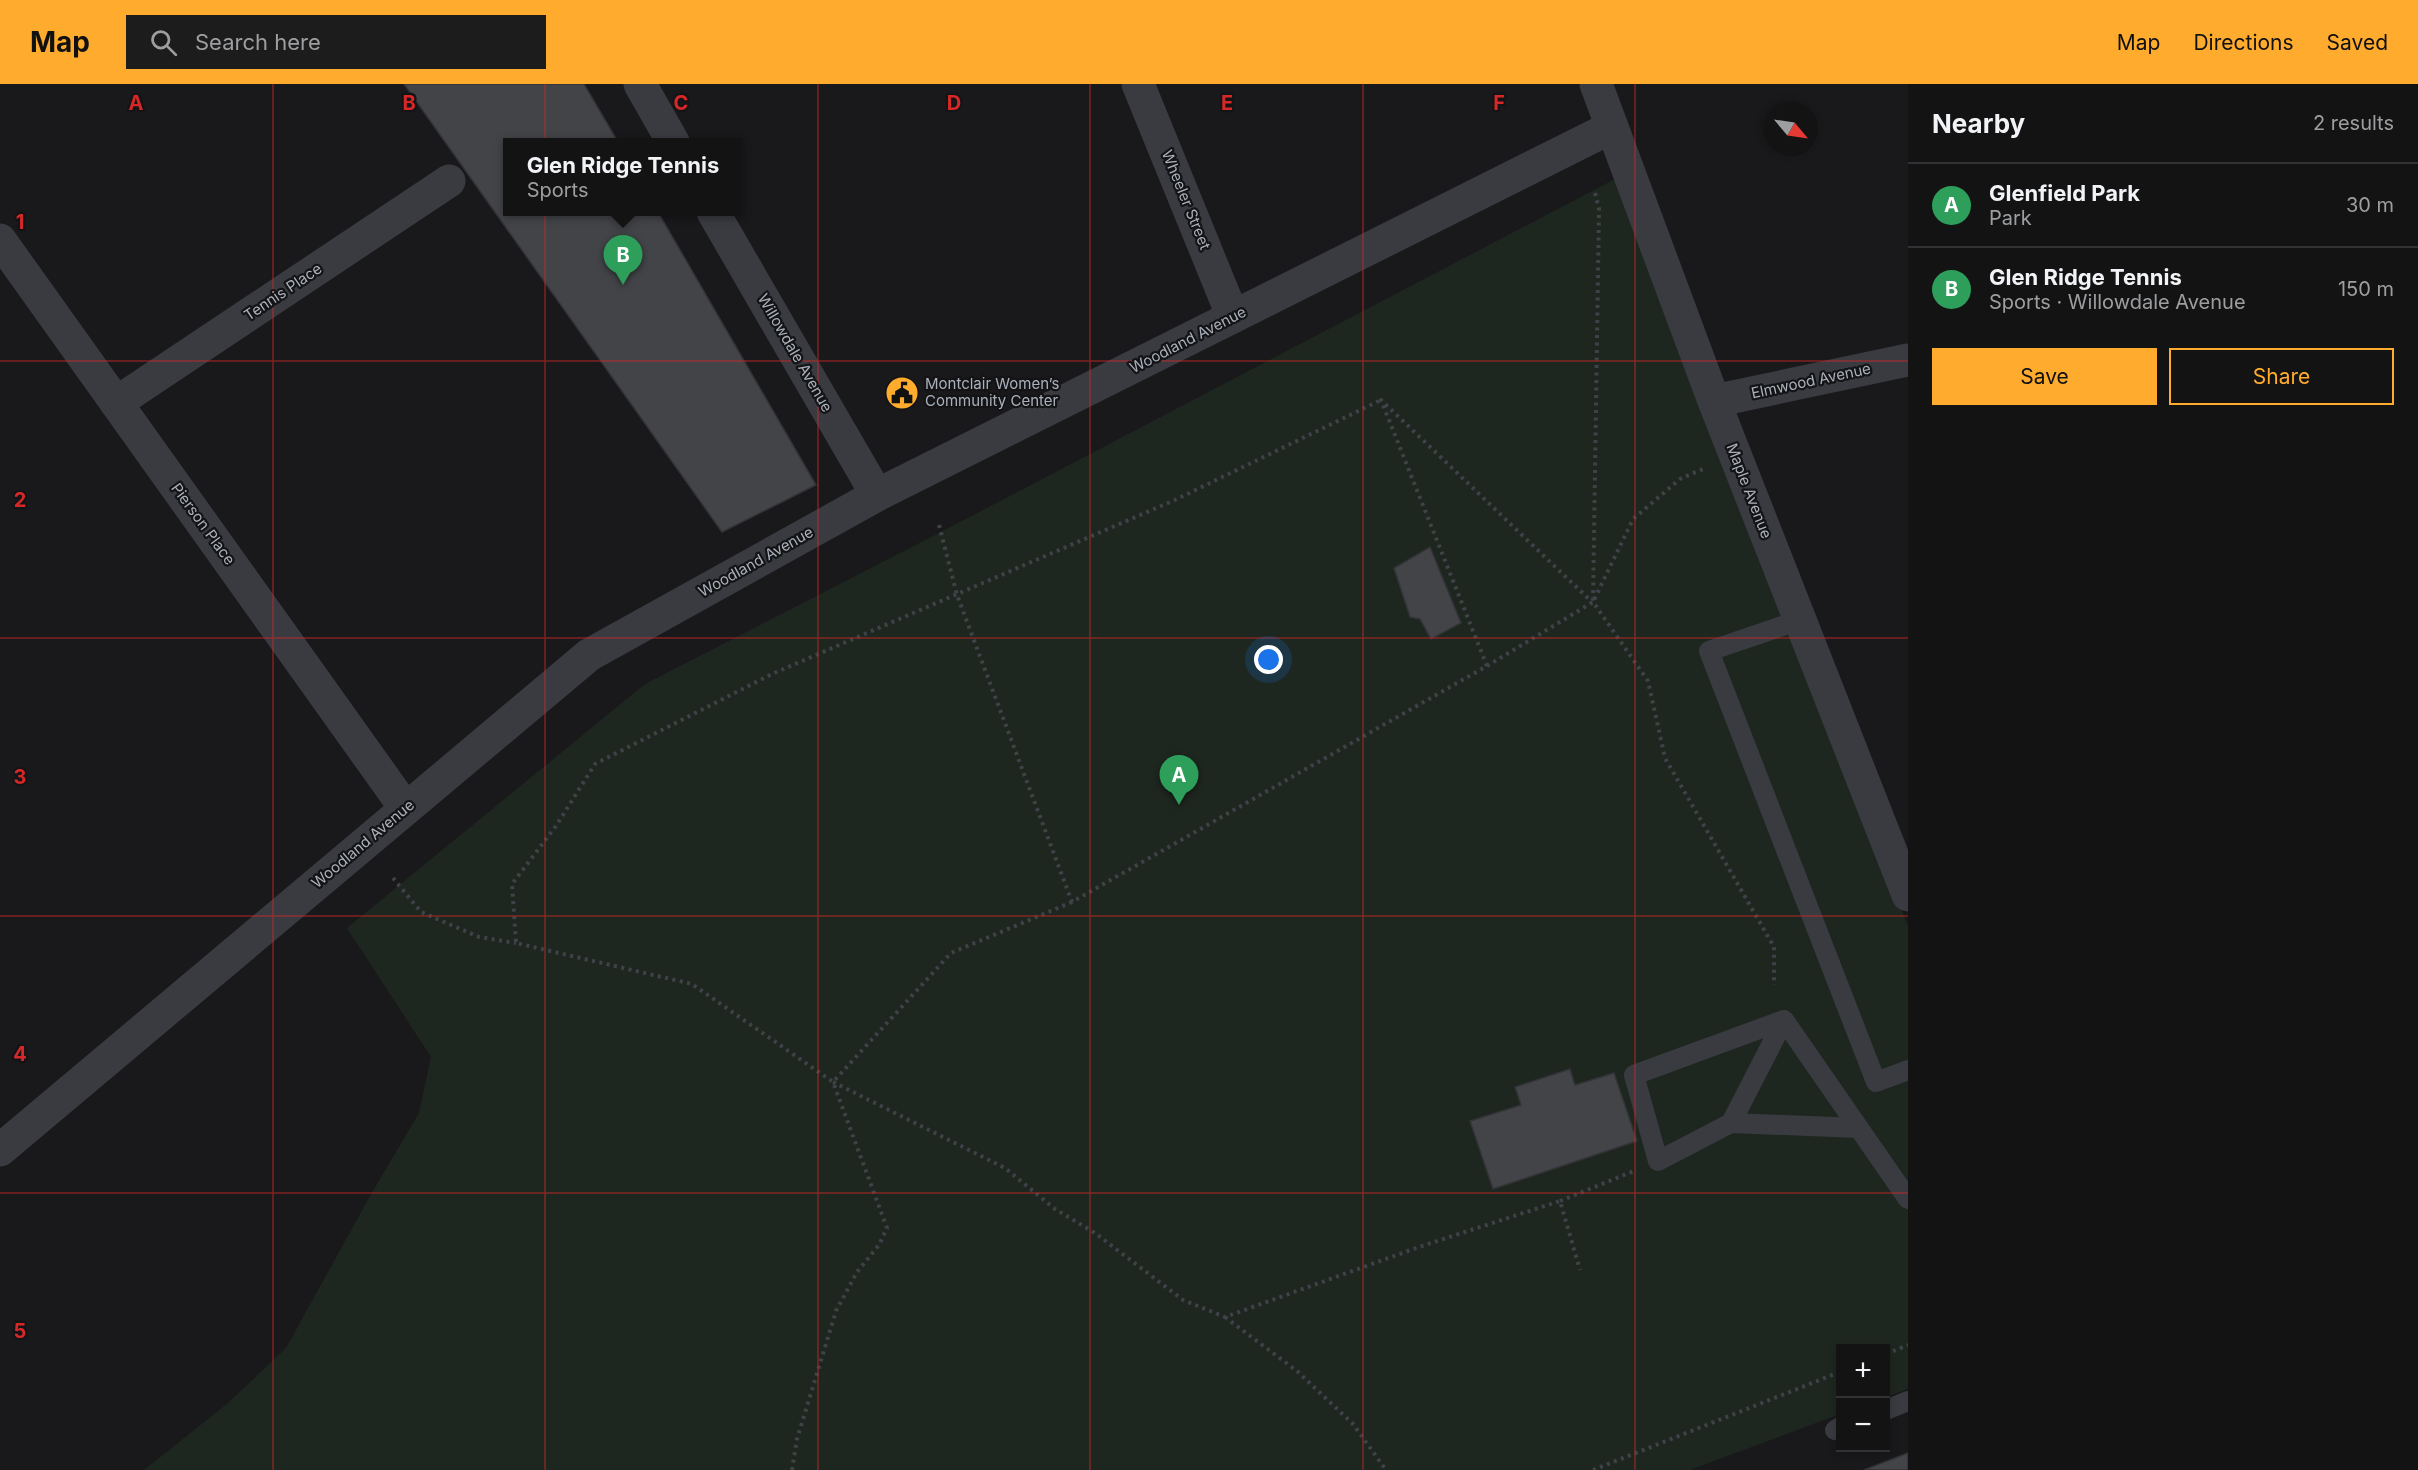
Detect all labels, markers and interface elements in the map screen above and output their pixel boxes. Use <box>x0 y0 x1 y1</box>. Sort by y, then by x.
search box <box>126 15 546 69</box>
text: Map <box>30 25 90 59</box>
icon: search <box>147 26 180 59</box>
text: Search here <box>195 29 321 55</box>
text: Map <box>2117 30 2160 55</box>
text: Directions <box>2193 30 2294 55</box>
text: Saved <box>2327 30 2388 55</box>
text: A <box>129 91 144 115</box>
text: B <box>402 91 416 115</box>
text: C <box>674 91 688 115</box>
text: D <box>947 91 961 115</box>
text: E <box>1221 91 1233 115</box>
text: F <box>1493 91 1505 115</box>
north arrow <box>1764 102 1818 156</box>
text: Nearby <box>1932 108 2025 139</box>
text: 2 results <box>2313 111 2394 135</box>
popup <box>503 138 743 216</box>
street label: Wheeler Street <box>1158 147 1215 252</box>
text: Glen Ridge Tennis <box>527 152 719 178</box>
text: Sports <box>527 178 588 202</box>
text: Glenfield Park <box>1989 180 2140 206</box>
text: A <box>1944 193 1959 217</box>
text: 30 m <box>2346 193 2394 217</box>
text: Park <box>1989 206 2032 230</box>
text: 1 <box>16 210 24 234</box>
pin: B <box>604 236 642 285</box>
street label: Tennis Place <box>240 259 325 325</box>
text: Glen Ridge Tennis <box>1989 264 2182 290</box>
text: B <box>1945 277 1958 301</box>
text: 150 m <box>2338 277 2394 301</box>
street label: Willowdale Avenue <box>754 290 837 415</box>
text: Sports · Willowdale Avenue <box>1989 290 2246 314</box>
street label: Woodland Avenue <box>1126 302 1249 377</box>
button: Save <box>1932 348 2157 405</box>
button: Share <box>2169 348 2394 405</box>
street label: Elmwood Avenue <box>1749 359 1872 402</box>
place label: Montclair Women’s Community Center <box>925 374 1060 410</box>
public building icon: Montclair Women’s Community Center <box>884 375 920 411</box>
street label: Maple Avenue <box>1723 441 1776 541</box>
street label: Pierson Place <box>167 479 239 568</box>
text: 2 <box>14 488 26 512</box>
street label: Woodland Avenue <box>695 522 816 601</box>
your location <box>1254 645 1283 674</box>
pin: A <box>1160 756 1198 805</box>
text: 3 <box>14 765 26 789</box>
street label: Woodland Avenue <box>307 795 418 892</box>
text: 4 <box>13 1042 27 1066</box>
text: 5 <box>14 1319 26 1343</box>
map controls <box>1836 1344 1890 1452</box>
button: + <box>1836 1344 1890 1398</box>
button: − <box>1836 1398 1890 1452</box>

